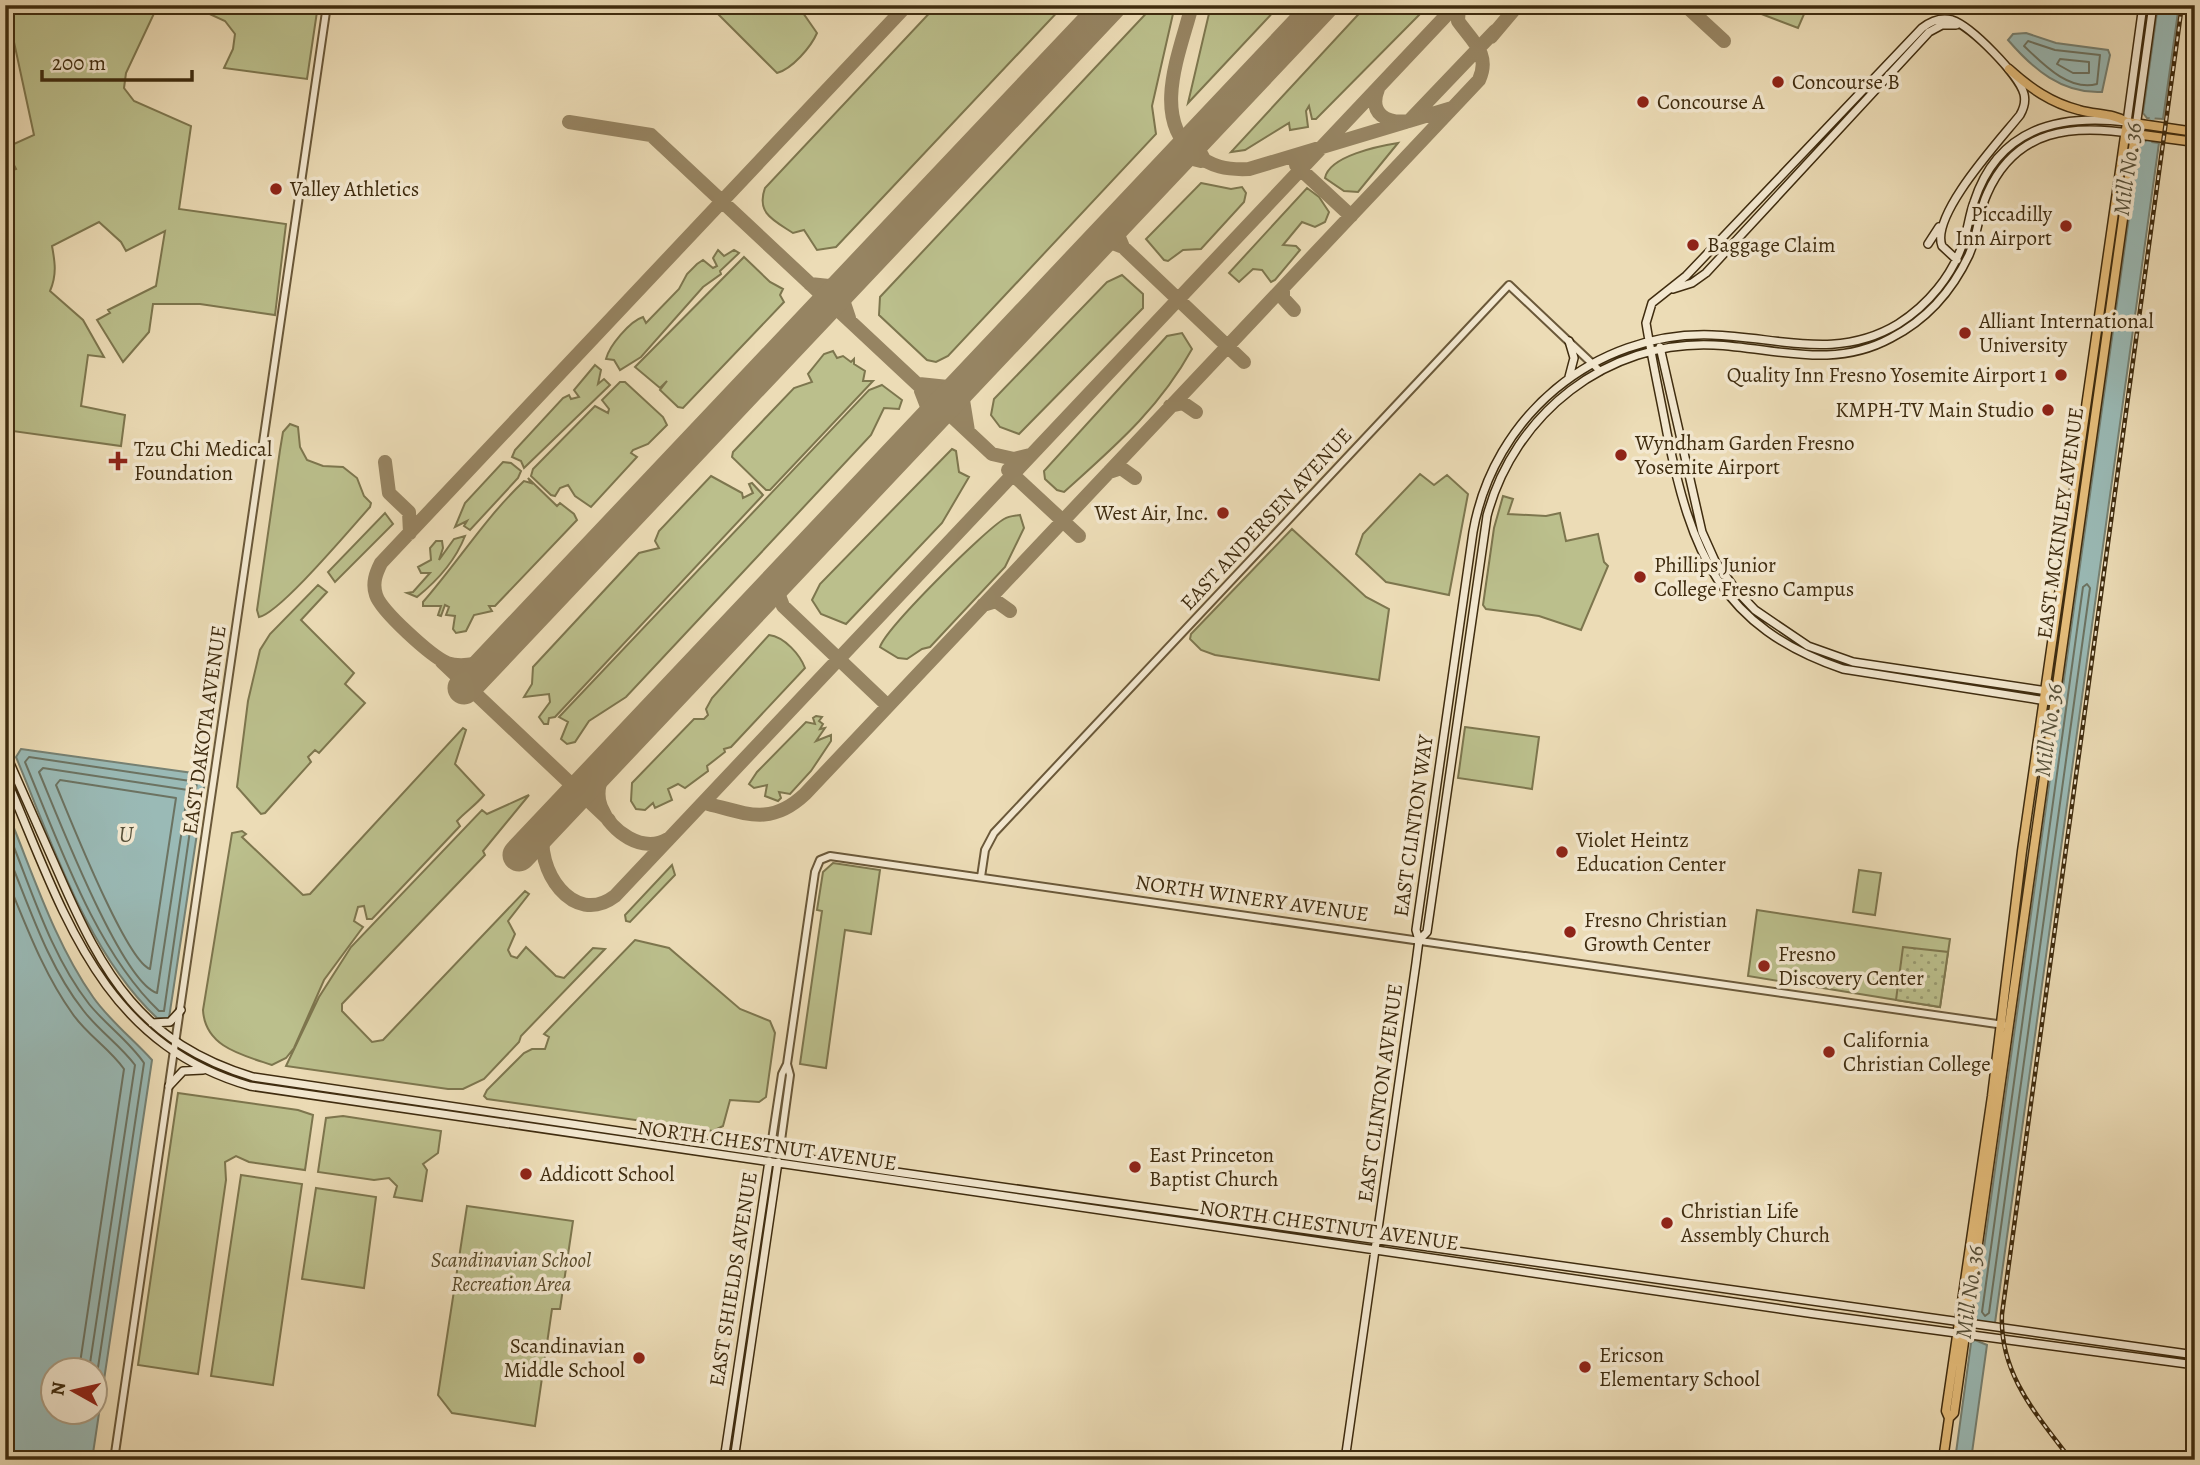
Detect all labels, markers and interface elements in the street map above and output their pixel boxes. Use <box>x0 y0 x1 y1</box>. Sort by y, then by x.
scale bar <box>42 38 192 82</box>
text: 200 m <box>52 49 106 77</box>
place label: Concourse B <box>1792 68 1900 96</box>
marker: Concourse B <box>1770 74 1786 90</box>
place label: Concourse A <box>1657 88 1765 116</box>
marker: Concourse A <box>1635 94 1651 110</box>
water label: Mill No. 36 <box>2106 120 2149 218</box>
place label: Valley Athletics <box>289 175 419 203</box>
marker: Valley Athletics <box>268 181 284 197</box>
place label: Piccadilly Inn Airport <box>1955 200 2053 252</box>
marker: Piccadilly Inn Airport <box>2058 218 2074 234</box>
place label: Baggage Claim <box>1707 231 1835 259</box>
marker: Baggage Claim <box>1685 237 1701 253</box>
place label: Alliant International University <box>1978 307 2154 359</box>
marker: Alliant International University <box>1957 325 1973 341</box>
place label: Quality Inn Fresno Yosemite Airport 1 <box>1727 361 2047 389</box>
marker: Quality Inn Fresno Yosemite Airport 1 <box>2053 367 2069 383</box>
place label: KMPH-TV Main Studio <box>1835 396 2034 424</box>
marker: KMPH-TV Main Studio <box>2040 402 2056 418</box>
street label: EAST MCKINLEY AVENUE <box>2030 405 2090 641</box>
street label: EAST ANDERSEN AVENUE <box>1174 422 1358 616</box>
place label: Wyndham Garden Fresno Yosemite Airport <box>1634 429 1855 481</box>
place label: Tzu Chi Medical Foundation <box>134 435 272 487</box>
marker: Wyndham Garden Fresno Yosemite Airport <box>1613 447 1629 463</box>
marker: Tzu Chi Medical Foundation <box>108 451 128 471</box>
place label: West Air, Inc. <box>1093 499 1209 527</box>
marker: West Air, Inc. <box>1215 505 1231 521</box>
place label: Phillips Junior College Fresno Campus <box>1654 551 1854 603</box>
marker: Phillips Junior College Fresno Campus <box>1632 569 1648 585</box>
street label: EAST DAKOTA AVENUE <box>175 624 233 836</box>
water label: Mill No. 36 <box>2027 681 2070 779</box>
street label: EAST CLINTON WAY <box>1386 733 1440 919</box>
water label: U <box>118 819 134 850</box>
place label: Violet Heintz Education Center <box>1575 826 1726 878</box>
marker: Violet Heintz Education Center <box>1554 844 1570 860</box>
street label: NORTH WINERY AVENUE <box>1134 868 1370 928</box>
place label: Fresno Christian Growth Center <box>1584 906 1727 958</box>
marker: Fresno Christian Growth Center <box>1562 924 1578 940</box>
place label: Fresno Discovery Center <box>1778 940 1924 992</box>
marker: Fresno Discovery Center <box>1756 958 1772 974</box>
street label: EAST CLINTON AVENUE <box>1351 982 1409 1204</box>
place label: California Christian College <box>1843 1026 1991 1078</box>
marker: California Christian College <box>1821 1044 1837 1060</box>
street label: NORTH CHESTNUT AVENUE <box>636 1113 898 1177</box>
place label: East Princeton Baptist Church <box>1149 1141 1278 1193</box>
marker: East Princeton Baptist Church <box>1127 1159 1143 1175</box>
place label: Addicott School <box>539 1160 674 1188</box>
marker: Addicott School <box>518 1166 534 1182</box>
street label: EAST SHIELDS AVENUE <box>702 1170 764 1388</box>
street label: NORTH CHESTNUT AVENUE <box>1198 1193 1460 1257</box>
place label: Christian Life Assembly Church <box>1680 1197 1830 1249</box>
marker: Christian Life Assembly Church <box>1659 1215 1675 1231</box>
water label: Mill No. 36 <box>1948 1243 1991 1341</box>
park label: Scandinavian School Recreation Area <box>431 1246 592 1298</box>
place label: Scandinavian Middle School <box>503 1332 625 1384</box>
place label: Ericson Elementary School <box>1599 1341 1760 1393</box>
marker: Scandinavian Middle School <box>631 1350 647 1366</box>
north arrow <box>38 1356 108 1426</box>
marker: Ericson Elementary School <box>1577 1359 1593 1375</box>
text: N <box>44 1380 72 1397</box>

